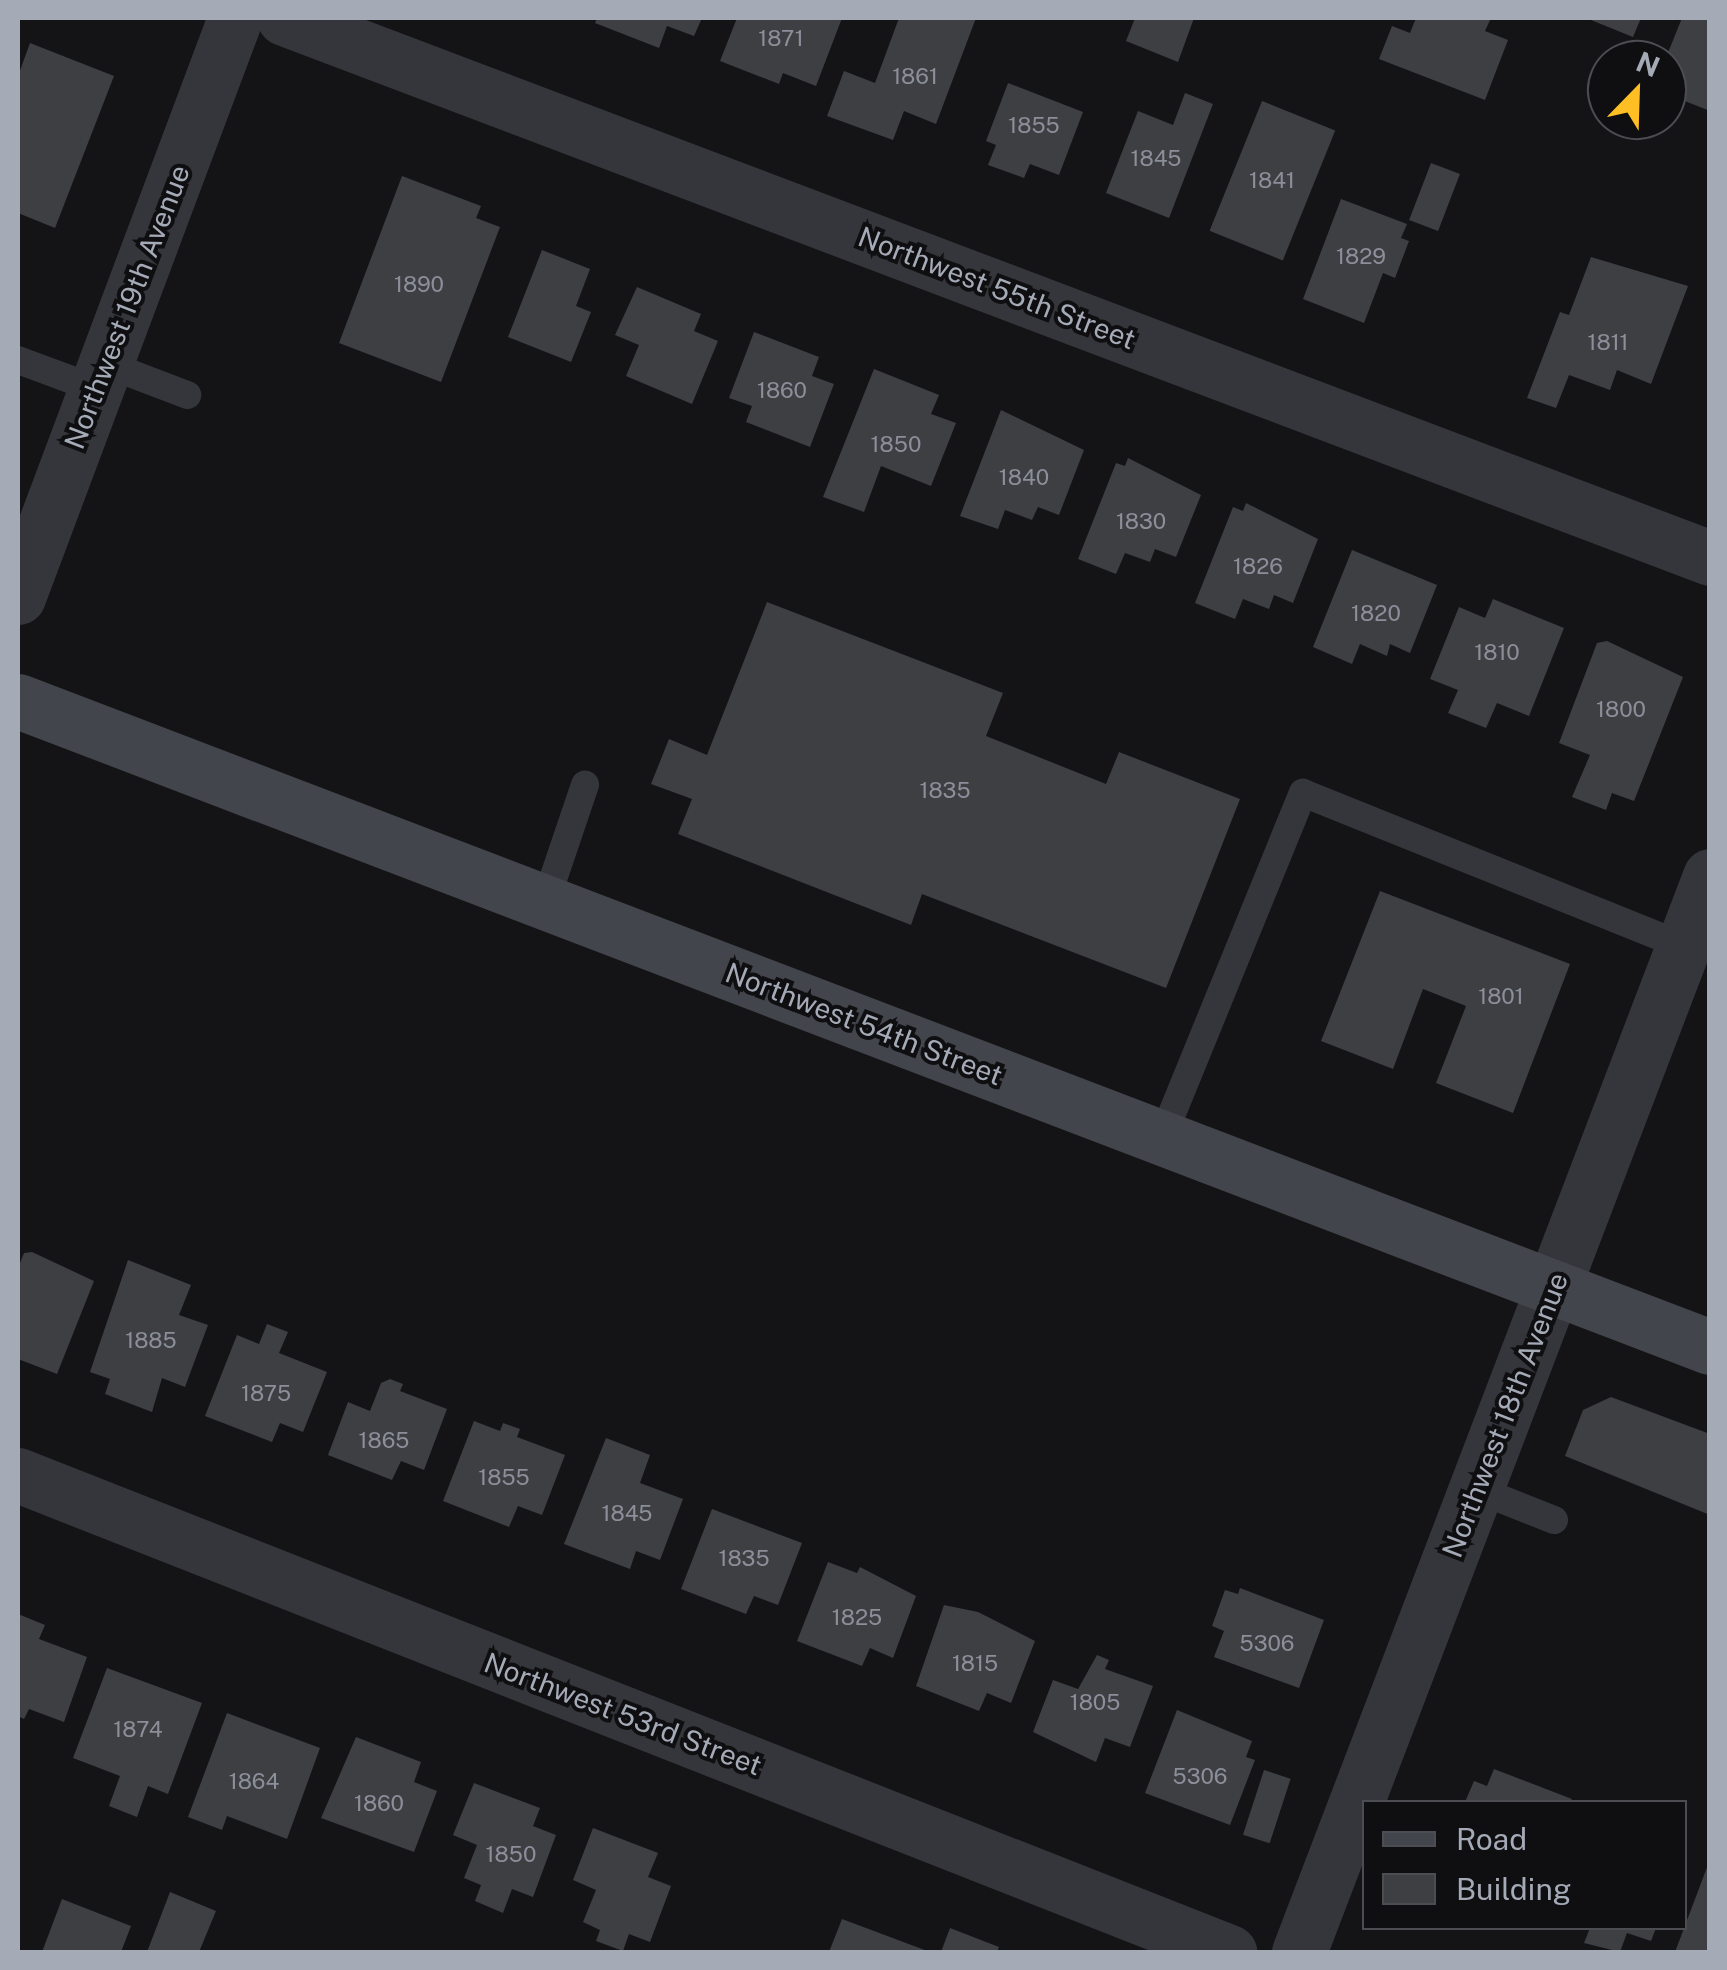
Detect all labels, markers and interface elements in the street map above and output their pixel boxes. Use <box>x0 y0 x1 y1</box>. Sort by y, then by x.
house number: 1871 <box>758 26 804 52</box>
north arrow <box>1587 40 1687 140</box>
text: N <box>1632 44 1665 83</box>
house number: 1861 <box>892 64 938 90</box>
house number: 1855 <box>1008 113 1060 139</box>
house number: 1845 <box>1131 146 1181 172</box>
street label: Northwest 19th Avenue <box>57 160 197 454</box>
house number: 1841 <box>1249 168 1295 194</box>
street label: Northwest 55th Street <box>854 220 1140 356</box>
house number: 1829 <box>1336 244 1386 270</box>
house number: 1890 <box>394 272 444 298</box>
house number: 1811 <box>1587 330 1629 356</box>
house number: 1860 <box>757 378 807 404</box>
house number: 1850 <box>871 432 921 458</box>
house number: 1840 <box>999 465 1049 491</box>
house number: 1830 <box>1116 509 1166 535</box>
house number: 1826 <box>1233 554 1283 580</box>
house number: 1820 <box>1351 601 1401 627</box>
house number: 1810 <box>1474 640 1520 666</box>
house number: 1800 <box>1596 697 1646 723</box>
house number: 1835 <box>919 778 971 804</box>
street label: Northwest 54th Street <box>721 956 1007 1092</box>
house number: 1801 <box>1478 984 1524 1010</box>
street label: Northwest 18th Avenue <box>1435 1268 1575 1562</box>
house number: 1885 <box>125 1328 177 1354</box>
house number: 1875 <box>241 1381 291 1407</box>
house number: 1865 <box>359 1428 409 1454</box>
house number: 1855 <box>478 1465 530 1491</box>
house number: 1845 <box>602 1501 652 1527</box>
house number: 1835 <box>718 1546 770 1572</box>
house number: 1825 <box>832 1605 882 1631</box>
house number: 5306 <box>1240 1631 1294 1657</box>
street label: Northwest 53rd Street <box>480 1646 766 1782</box>
house number: 1815 <box>952 1651 998 1677</box>
house number: 1805 <box>1070 1690 1120 1716</box>
house number: 1874 <box>113 1717 163 1743</box>
house number: 5306 <box>1173 1764 1227 1790</box>
house number: 1864 <box>229 1769 279 1795</box>
house number: 1860 <box>354 1791 404 1817</box>
legend <box>1362 1800 1687 1930</box>
text: Road <box>1456 1821 1527 1857</box>
house number: 1850 <box>486 1842 536 1868</box>
text: Building <box>1456 1871 1571 1907</box>

